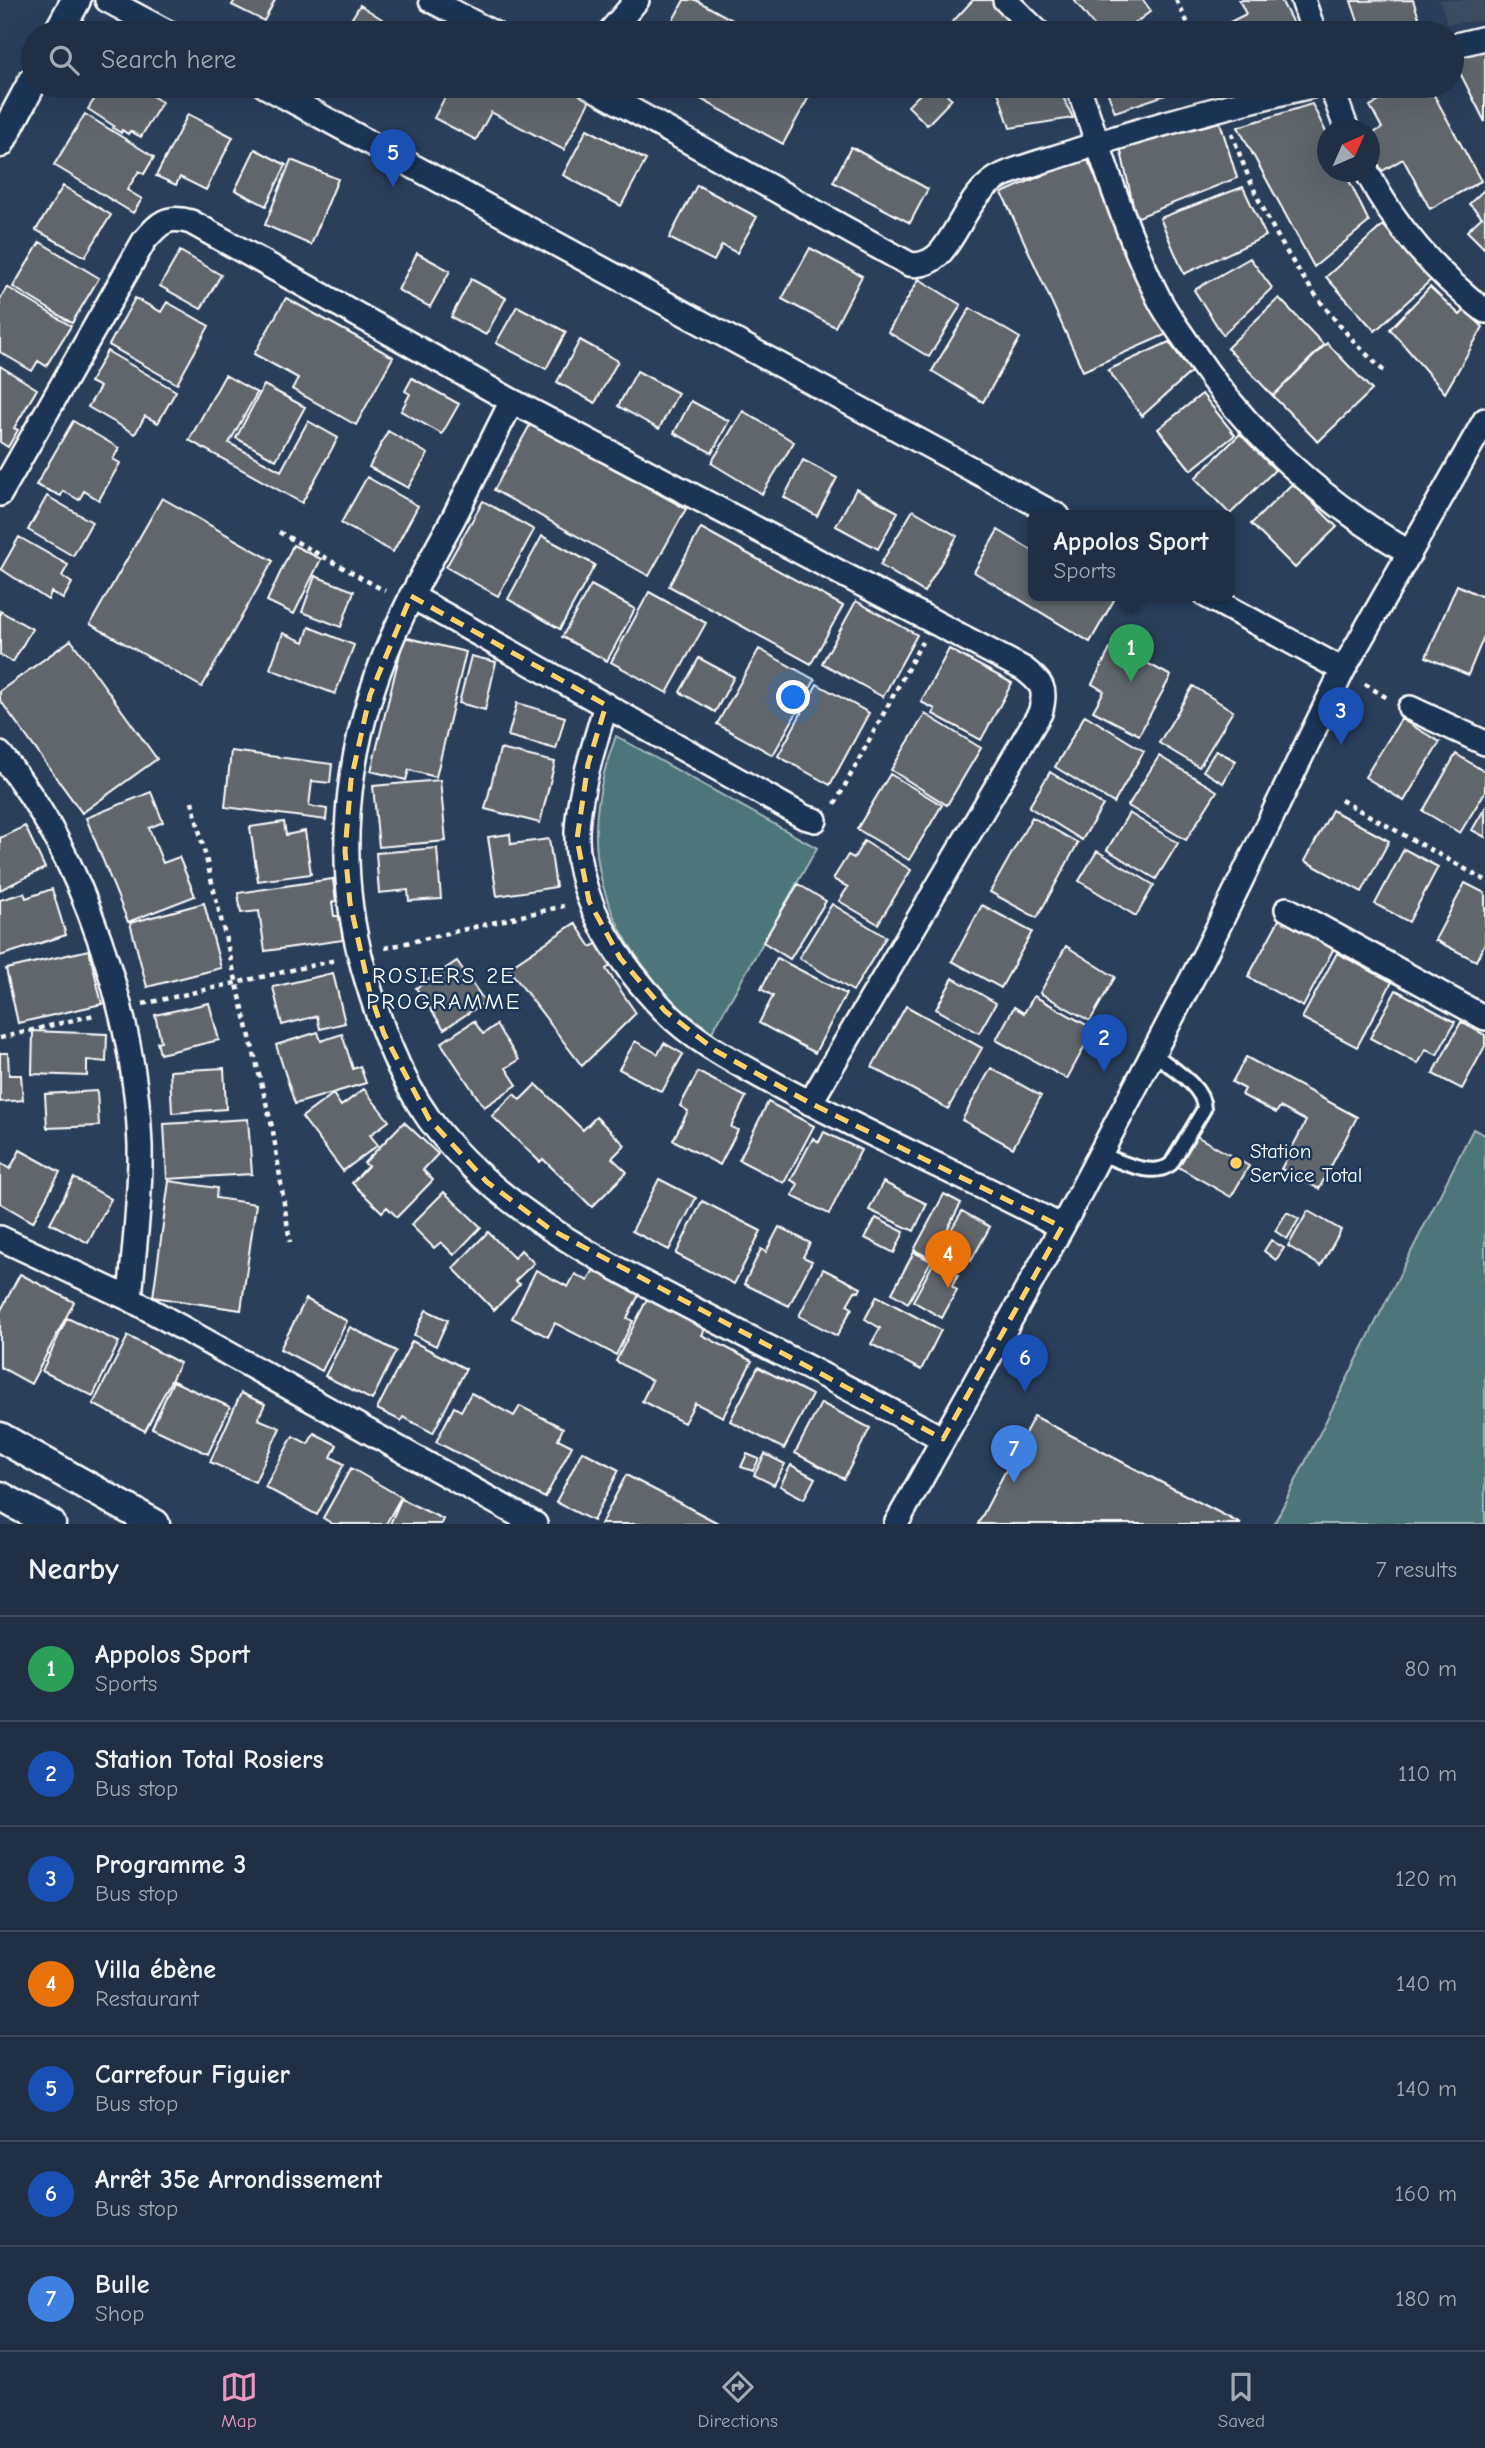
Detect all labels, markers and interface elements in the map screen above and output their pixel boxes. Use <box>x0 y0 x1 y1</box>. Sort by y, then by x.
search box <box>21 21 1464 98</box>
icon: search <box>45 41 83 79</box>
text: Search here <box>101 45 236 75</box>
north arrow <box>1317 119 1380 182</box>
pin: 5 <box>370 129 416 187</box>
popup <box>1028 510 1234 601</box>
text: Appolos Sport <box>1054 527 1208 557</box>
text: Sports <box>1054 557 1116 584</box>
pin: 1 <box>1108 624 1154 682</box>
your location <box>776 680 810 714</box>
pin: 3 <box>1318 687 1364 745</box>
district label: ROSIERS 2E PROGRAMME <box>366 962 522 1015</box>
pin: 2 <box>1081 1014 1127 1072</box>
place label: Station Service Total <box>1250 1139 1362 1187</box>
marker: Station Service Total <box>1228 1155 1244 1171</box>
pin: 4 <box>925 1230 971 1288</box>
pin: 6 <box>1002 1334 1048 1392</box>
pin: 7 <box>991 1425 1037 1483</box>
text: Nearby <box>28 1552 119 1587</box>
text: 7 results <box>1376 1556 1457 1583</box>
text: Appolos Sport <box>95 1640 250 1670</box>
text: 1 <box>46 1655 56 1682</box>
text: 80 m <box>1404 1655 1457 1682</box>
text: Sports <box>95 1670 157 1697</box>
text: Station Total Rosiers <box>95 1745 324 1775</box>
text: 2 <box>45 1760 57 1787</box>
text: 110 m <box>1398 1760 1457 1787</box>
text: Bus stop <box>95 1775 178 1802</box>
text: Programme 3 <box>95 1850 246 1880</box>
text: 3 <box>45 1865 57 1892</box>
text: 120 m <box>1395 1865 1457 1892</box>
text: Bus stop <box>95 1880 178 1907</box>
text: Villa ébène <box>95 1955 216 1985</box>
text: 4 <box>46 1970 56 1997</box>
text: 140 m <box>1396 1970 1457 1997</box>
text: Restaurant <box>95 1985 199 2012</box>
text: Carrefour Figuier <box>95 2060 290 2090</box>
text: 5 <box>45 2075 57 2102</box>
text: 140 m <box>1396 2075 1457 2102</box>
text: Bus stop <box>95 2090 178 2117</box>
text: Arrêt 35e Arrondissement <box>95 2165 382 2195</box>
text: 6 <box>45 2180 57 2207</box>
text: 160 m <box>1395 2180 1457 2207</box>
text: Bus stop <box>95 2195 178 2222</box>
text: Bulle <box>95 2270 149 2300</box>
text: 7 <box>46 2285 56 2312</box>
text: 180 m <box>1395 2285 1457 2312</box>
text: Shop <box>95 2300 144 2327</box>
tab: Map <box>220 2368 258 2432</box>
tab: Directions <box>698 2368 778 2432</box>
tab: Saved <box>1218 2368 1265 2432</box>

